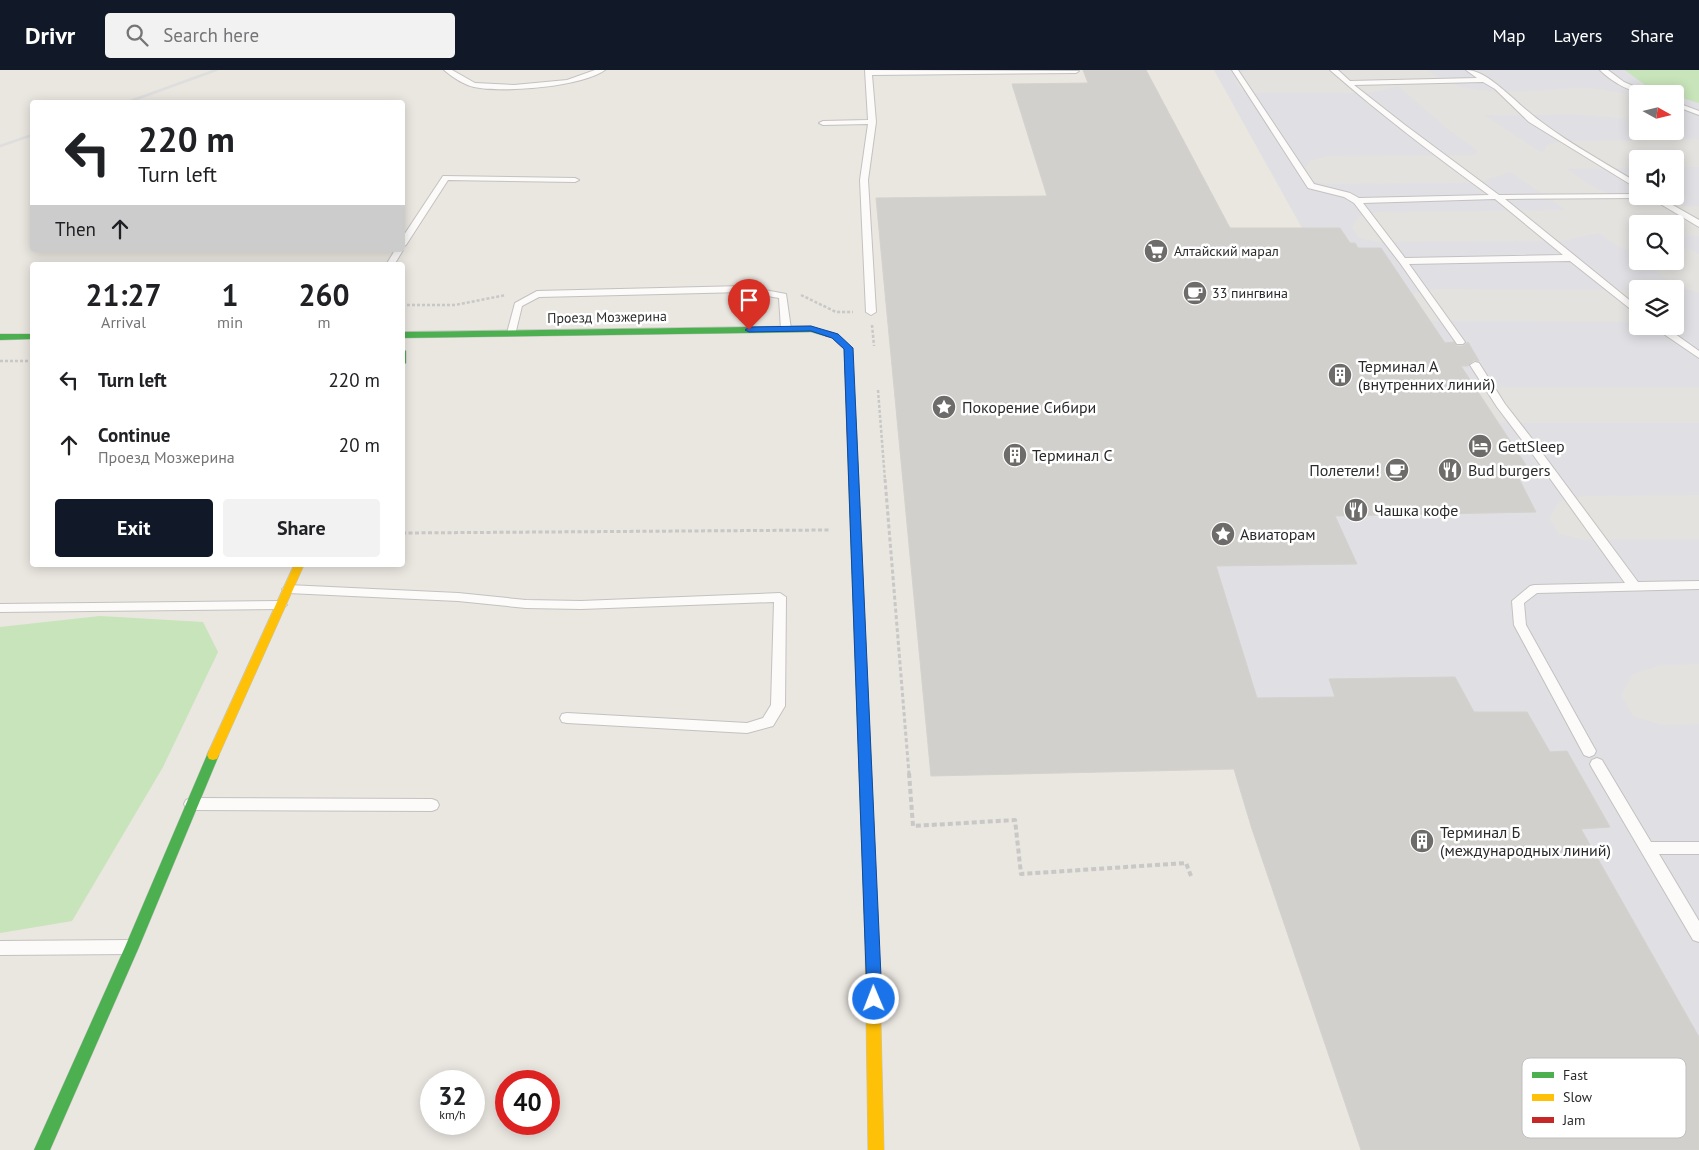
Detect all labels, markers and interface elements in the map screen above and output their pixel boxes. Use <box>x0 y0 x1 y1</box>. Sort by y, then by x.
search box <box>105 13 455 58</box>
text: Drivr <box>25 20 75 51</box>
icon: search <box>123 21 151 49</box>
text: Search here <box>163 23 259 47</box>
text: Map <box>1493 24 1525 47</box>
text: Layers <box>1553 24 1602 47</box>
text: Share <box>1630 24 1674 47</box>
north arrow <box>1629 85 1684 140</box>
map controls <box>1629 85 1684 335</box>
text: 220 m <box>138 116 235 162</box>
icon: left <box>55 120 120 185</box>
button: sound <box>1629 150 1684 205</box>
text: Turn left <box>138 160 217 188</box>
icon: ahead <box>106 215 134 243</box>
button: search <box>1629 215 1684 270</box>
text: Then <box>55 217 96 241</box>
supermarket icon: Алтайский марал <box>1143 238 1169 264</box>
place label: Алтайский марал <box>1174 242 1279 260</box>
text: 21:27 <box>85 275 162 314</box>
text: 1 <box>222 275 239 314</box>
text: 260 <box>298 275 350 314</box>
pin <box>728 279 770 330</box>
cafe icon: 33 пингвина <box>1182 280 1208 306</box>
button: layers <box>1629 280 1684 335</box>
place label: 33 пингвина <box>1212 284 1288 302</box>
icon: arrive <box>735 286 763 314</box>
street label: Проезд Мозжерина <box>547 307 667 327</box>
text: Arrival <box>101 312 146 332</box>
text: min <box>217 312 243 332</box>
text: m <box>318 312 331 332</box>
place label: Терминал А (внутренних линий) <box>1358 356 1495 394</box>
building icon: Терминал А (внутренних линий) <box>1327 362 1353 388</box>
icon: left <box>55 366 83 394</box>
text: Turn left <box>98 368 167 392</box>
text: 220 m <box>328 368 380 392</box>
place icon: Покорение Сибири <box>931 394 957 420</box>
place label: Покорение Сибири <box>962 397 1096 417</box>
text: Continue <box>98 423 170 447</box>
icon: ahead <box>55 431 83 459</box>
text: 20 m <box>339 433 380 457</box>
hotel icon: GettSleep <box>1467 433 1493 459</box>
place label: GettSleep <box>1498 436 1565 456</box>
building icon: Терминал С <box>1002 442 1028 468</box>
place label: Терминал С <box>1032 445 1113 465</box>
text: Проезд Мозжерина <box>98 447 235 467</box>
cafe icon: Полетели! <box>1384 457 1410 483</box>
restaurant icon: Bud burgers <box>1437 457 1463 483</box>
place label: Полетели! <box>1309 460 1380 480</box>
place label: Bud burgers <box>1468 460 1551 480</box>
restaurant icon: Чашка кофе <box>1343 497 1369 523</box>
button: Exit <box>55 499 213 557</box>
button: Share <box>223 499 380 557</box>
place label: Чашка кофе <box>1374 500 1458 520</box>
place icon: Авиаторам <box>1210 521 1236 547</box>
place label: Авиаторам <box>1240 524 1316 544</box>
place label: Терминал Б (международных линий) <box>1440 822 1611 860</box>
building icon: Терминал Б (международных линий) <box>1409 828 1435 854</box>
position arrow <box>847 972 899 1024</box>
legend <box>1522 1058 1686 1138</box>
text: Fast <box>1563 1066 1588 1084</box>
speed limit sign: 40 <box>495 1070 560 1135</box>
text: 32 <box>438 1080 467 1112</box>
text: Slow <box>1563 1088 1593 1106</box>
text: km/h <box>439 1107 466 1122</box>
text: Jam <box>1562 1111 1585 1129</box>

